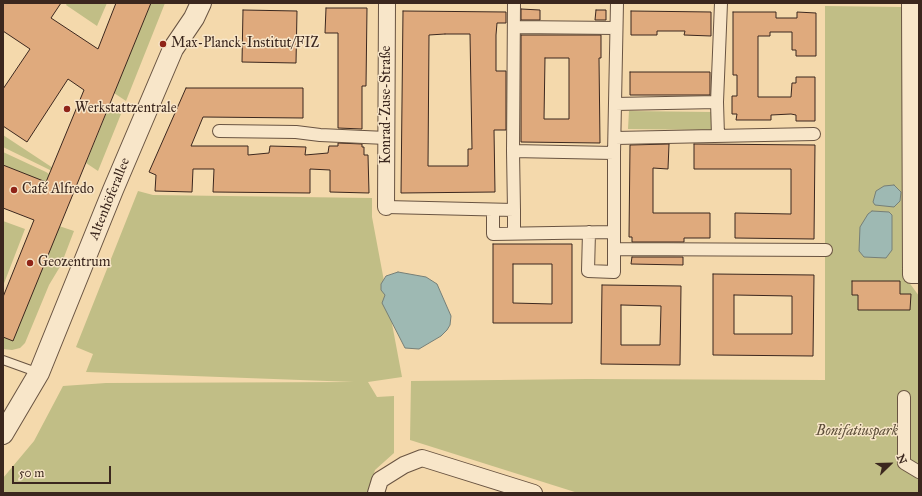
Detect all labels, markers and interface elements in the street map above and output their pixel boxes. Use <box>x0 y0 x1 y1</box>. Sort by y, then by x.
place label: Max-Planck-Institut/FIZ <box>171 36 319 52</box>
marker: Max-Planck-Institut/FIZ <box>158 39 168 49</box>
street label: Konrad-Zuse-Straße <box>379 46 395 164</box>
place label: Werkstattzentrale <box>75 101 177 117</box>
marker: Werkstattzentrale <box>62 104 72 114</box>
street label: Altenhöferallee <box>86 155 134 243</box>
place label: Café Alfredo <box>22 182 94 198</box>
marker: Café Alfredo <box>9 185 19 195</box>
place label: Geozentrum <box>38 255 111 271</box>
marker: Geozentrum <box>25 258 35 268</box>
park label: Bonifatiuspark <box>816 424 898 440</box>
north arrow <box>870 444 910 484</box>
text: N <box>894 452 909 466</box>
scale bar <box>14 458 113 484</box>
text: 50 m <box>19 466 44 480</box>

